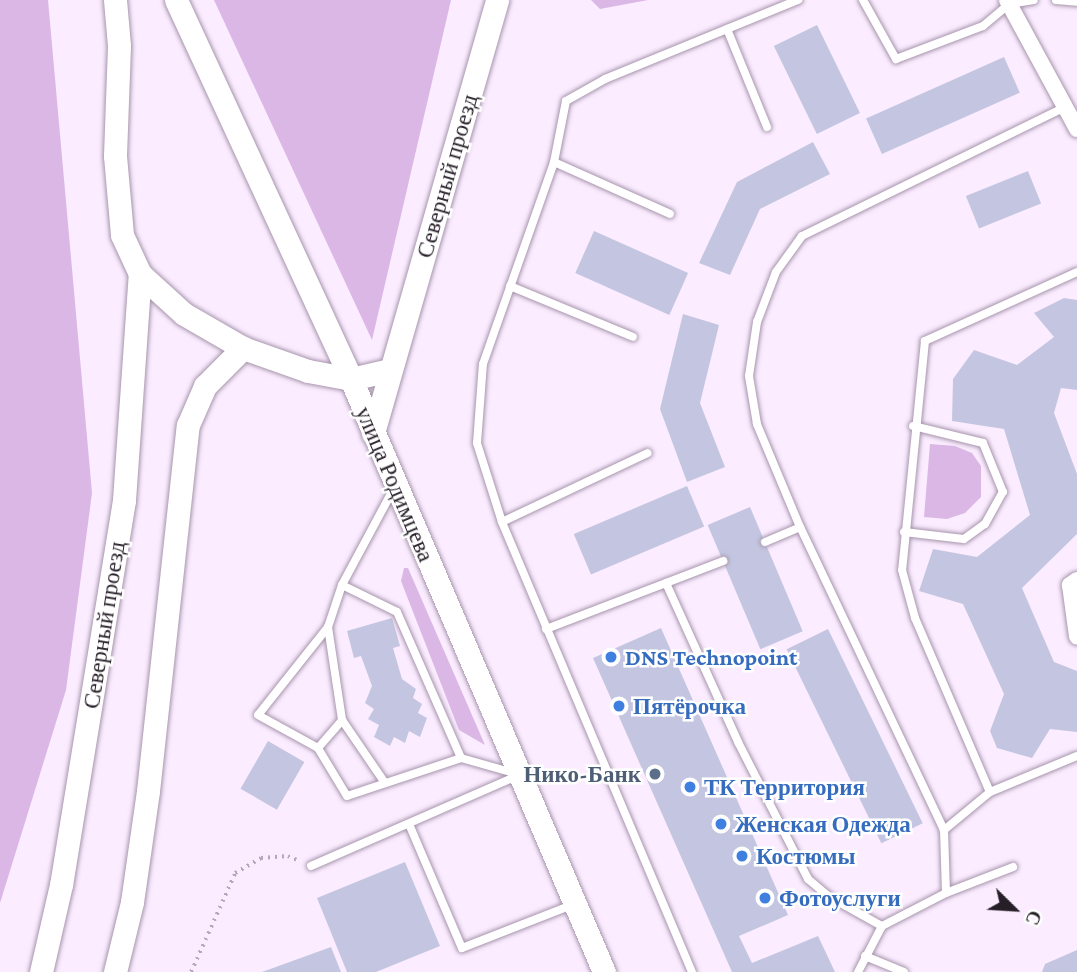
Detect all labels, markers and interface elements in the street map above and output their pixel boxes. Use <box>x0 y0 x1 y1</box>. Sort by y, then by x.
street label: Северный проезд <box>410 91 484 261</box>
street label: улица Родимцева <box>350 402 440 566</box>
street label: Северный проезд <box>77 539 131 711</box>
place label: DNS Technopoint <box>625 643 797 671</box>
marker: DNS Technopoint <box>603 649 619 665</box>
place label: Пятёрочка <box>633 692 746 720</box>
marker: Пятёрочка <box>611 698 627 714</box>
place label: Нико-Банк <box>523 760 641 788</box>
marker: Нико-Банк <box>647 766 663 782</box>
place label: ТК Территория <box>704 773 865 801</box>
marker: ТК Территория <box>682 779 698 795</box>
place label: Женская Одежда <box>735 810 911 838</box>
marker: Женская Одежда <box>713 816 729 832</box>
place label: Костюмы <box>756 842 855 870</box>
marker: Костюмы <box>734 848 750 864</box>
north arrow <box>979 874 1049 944</box>
place label: Фотоуслуги <box>779 884 901 912</box>
marker: Фотоуслуги <box>757 890 773 906</box>
text: С <box>1021 907 1046 928</box>

